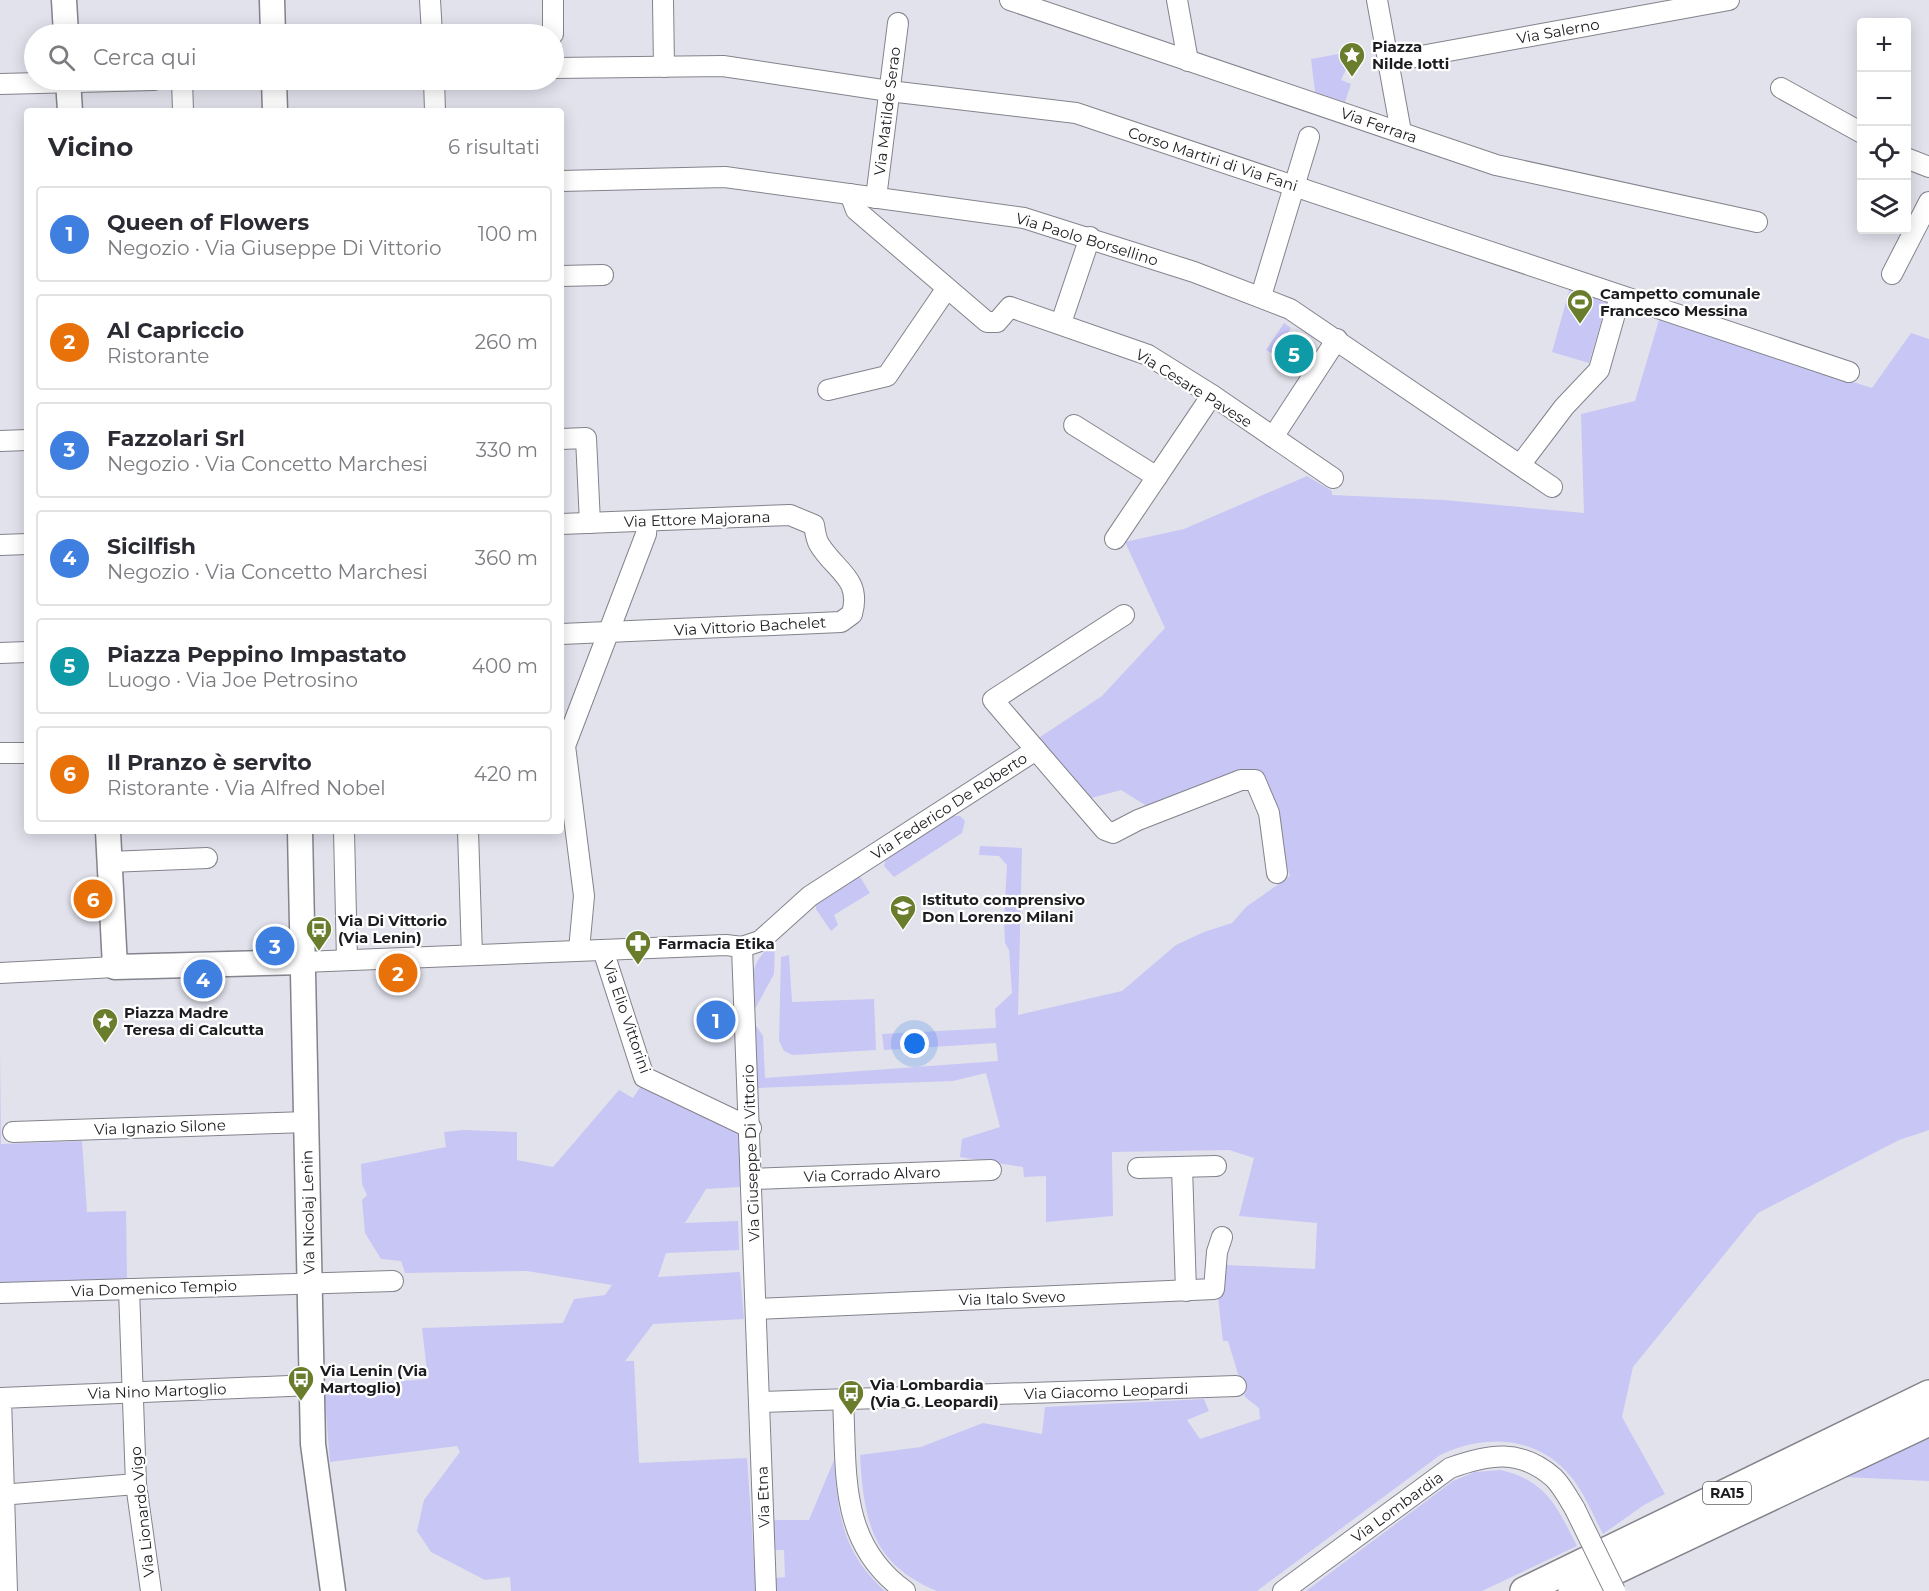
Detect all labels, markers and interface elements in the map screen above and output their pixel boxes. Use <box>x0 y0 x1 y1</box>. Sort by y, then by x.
street label: Via Salerno <box>1515 14 1601 48</box>
map controls <box>1857 18 1911 234</box>
button: + <box>1857 18 1911 72</box>
search box <box>24 24 564 90</box>
place label: Piazza Nilde Iotti <box>1372 37 1449 73</box>
place icon: Piazza Nilde Iotti <box>1337 40 1367 78</box>
icon: search <box>45 41 78 74</box>
text: Cerca qui <box>93 44 197 71</box>
street label: Via Matilde Serao <box>870 46 904 176</box>
button: − <box>1857 72 1911 126</box>
street label: Via Ferrara <box>1338 103 1420 147</box>
street label: Corso Martiri di Via Fani <box>1126 123 1300 195</box>
button: locate <box>1857 126 1911 180</box>
text: Vicino <box>48 131 133 163</box>
text: 6 risultati <box>448 135 540 159</box>
button: layers <box>1857 180 1911 234</box>
street label: Via Paolo Borsellino <box>1013 208 1161 270</box>
text: Queen of Flowers <box>107 209 309 236</box>
text: 1 <box>66 222 73 246</box>
text: 100 m <box>478 222 538 246</box>
text: Negozio · Via Giuseppe Di Vittorio <box>107 236 442 260</box>
place label: Campetto comunale Francesco Messina <box>1600 284 1761 320</box>
sports icon: Campetto comunale Francesco Messina <box>1565 287 1595 325</box>
text: Al Capriccio <box>107 317 244 344</box>
text: 2 <box>64 330 75 354</box>
text: 260 m <box>475 330 538 354</box>
pin: 5 <box>1274 332 1314 376</box>
text: Ristorante <box>107 344 209 368</box>
street label: Via Cesare Pavese <box>1132 344 1256 432</box>
text: Fazzolari Srl <box>107 425 245 452</box>
text: 3 <box>64 438 75 462</box>
text: 330 m <box>476 438 538 462</box>
text: Negozio · Via Concetto Marchesi <box>107 452 428 476</box>
street label: Via Ettore Majorana <box>623 507 771 531</box>
text: Sicilfish <box>107 533 196 560</box>
text: 4 <box>63 546 76 570</box>
text: 360 m <box>475 546 538 570</box>
text: Negozio · Via Concetto Marchesi <box>107 560 428 584</box>
street label: Via Vittorio Bachelet <box>673 613 827 639</box>
text: Piazza Peppino Impastato <box>107 641 407 668</box>
text: 5 <box>64 654 75 678</box>
text: 400 m <box>472 654 538 678</box>
text: Luogo · Via Joe Petrosino <box>107 668 358 692</box>
street label: Via Federico De Roberto <box>867 748 1031 864</box>
text: Il Pranzo è servito <box>107 749 312 776</box>
text: 6 <box>63 762 76 786</box>
text: 420 m <box>474 762 538 786</box>
text: Ristorante · Via Alfred Nobel <box>107 776 386 800</box>
pin: 6 <box>74 876 112 922</box>
place label: Istituto comprensivo Don Lorenzo Milani <box>922 890 1085 926</box>
school or university icon: Istituto comprensivo Don Lorenzo Milani <box>888 893 918 931</box>
place label: Via Di Vittorio (Via Lenin) <box>337 911 447 947</box>
bus stop icon: Via Di Vittorio (Via Lenin) <box>304 914 334 952</box>
pin: 3 <box>256 924 294 968</box>
pharmacy icon: Farmacia Etika <box>623 928 653 966</box>
place label: Farmacia Etika <box>658 934 775 953</box>
pin: 2 <box>378 950 418 996</box>
pin: 4 <box>184 956 222 1002</box>
street label: Via Elio Vittorini <box>599 958 655 1076</box>
pin: 1 <box>696 998 736 1042</box>
place label: Piazza Madre Teresa di Calcutta <box>124 1003 264 1039</box>
place icon: Piazza Madre Teresa di Calcutta <box>90 1006 120 1044</box>
your location <box>900 1029 929 1058</box>
street label: Via Giuseppe Di Vittorio <box>738 1064 764 1242</box>
street label: Via Ignazio Silone <box>94 1115 226 1139</box>
street label: Via Nicolaj Lenin <box>297 1150 319 1274</box>
street label: Via Corrado Alvaro <box>803 1162 941 1186</box>
street label: Via Domenico Tempio <box>71 1276 237 1300</box>
street label: Via Italo Svevo <box>958 1287 1066 1309</box>
place label: Via Lenin (Via Martoglio) <box>319 1361 427 1397</box>
bus stop icon: Via Lenin (Via Martoglio) <box>286 1364 316 1402</box>
place label: Via Lombardia (Via G. Leopardi) <box>869 1375 999 1411</box>
bus stop icon: Via Lombardia (Via G. Leopardi) <box>836 1378 866 1416</box>
street label: Via Nino Martoglio <box>87 1379 227 1403</box>
street label: Via Giacomo Leopardi <box>1023 1379 1189 1403</box>
street label: Via Lionardo Vigo <box>126 1446 158 1578</box>
street label: Via Etna <box>752 1466 774 1528</box>
street label: Via Lombardia <box>1347 1467 1447 1547</box>
road number: RA15 <box>1703 1482 1751 1504</box>

